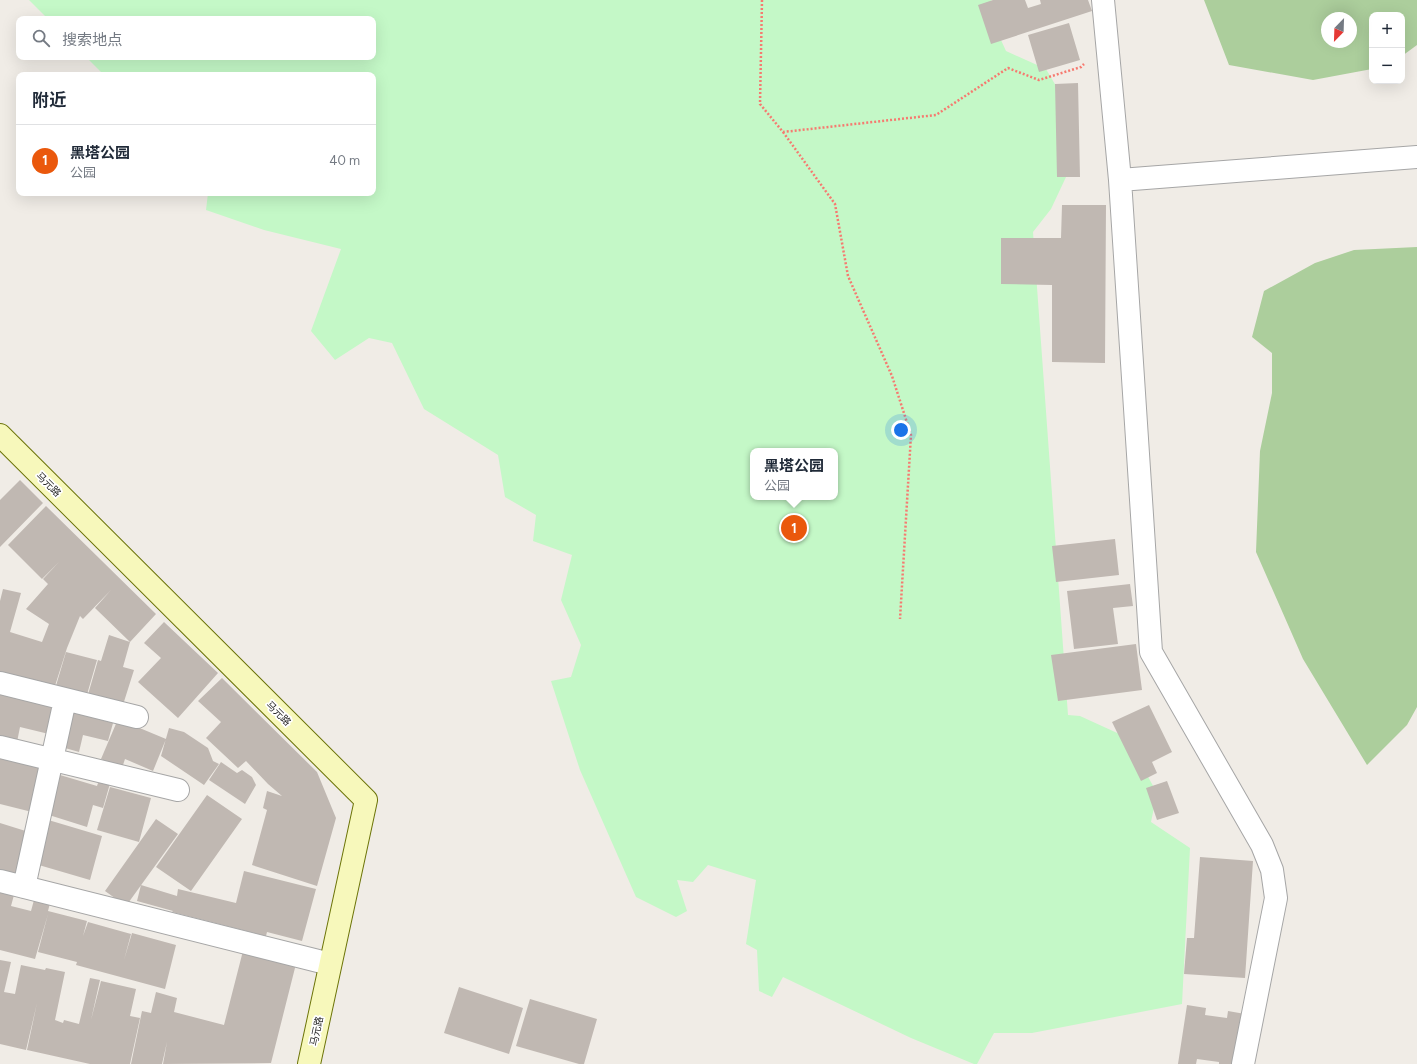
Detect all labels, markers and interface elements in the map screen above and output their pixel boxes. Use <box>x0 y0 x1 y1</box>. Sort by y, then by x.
north arrow <box>1321 12 1357 48</box>
map controls <box>1369 12 1405 84</box>
button: + <box>1369 12 1405 48</box>
search box <box>16 16 376 60</box>
icon: search <box>30 27 52 49</box>
text: 搜索地点 <box>62 31 122 49</box>
button: − <box>1369 48 1405 84</box>
text: 附近 <box>32 90 66 110</box>
text: 黑塔公园 <box>70 144 130 162</box>
text: 1 <box>42 153 48 168</box>
text: 40 m <box>329 153 360 168</box>
text: 公园 <box>70 165 96 180</box>
your location <box>891 420 911 440</box>
popup <box>750 448 838 500</box>
text: 黑塔公园 <box>764 457 824 475</box>
street label: 马元路 <box>33 469 64 500</box>
text: 公园 <box>764 478 790 493</box>
pin: 1 <box>781 513 807 543</box>
street label: 马元路 <box>263 698 294 729</box>
street label: 马元路 <box>307 1015 326 1047</box>

